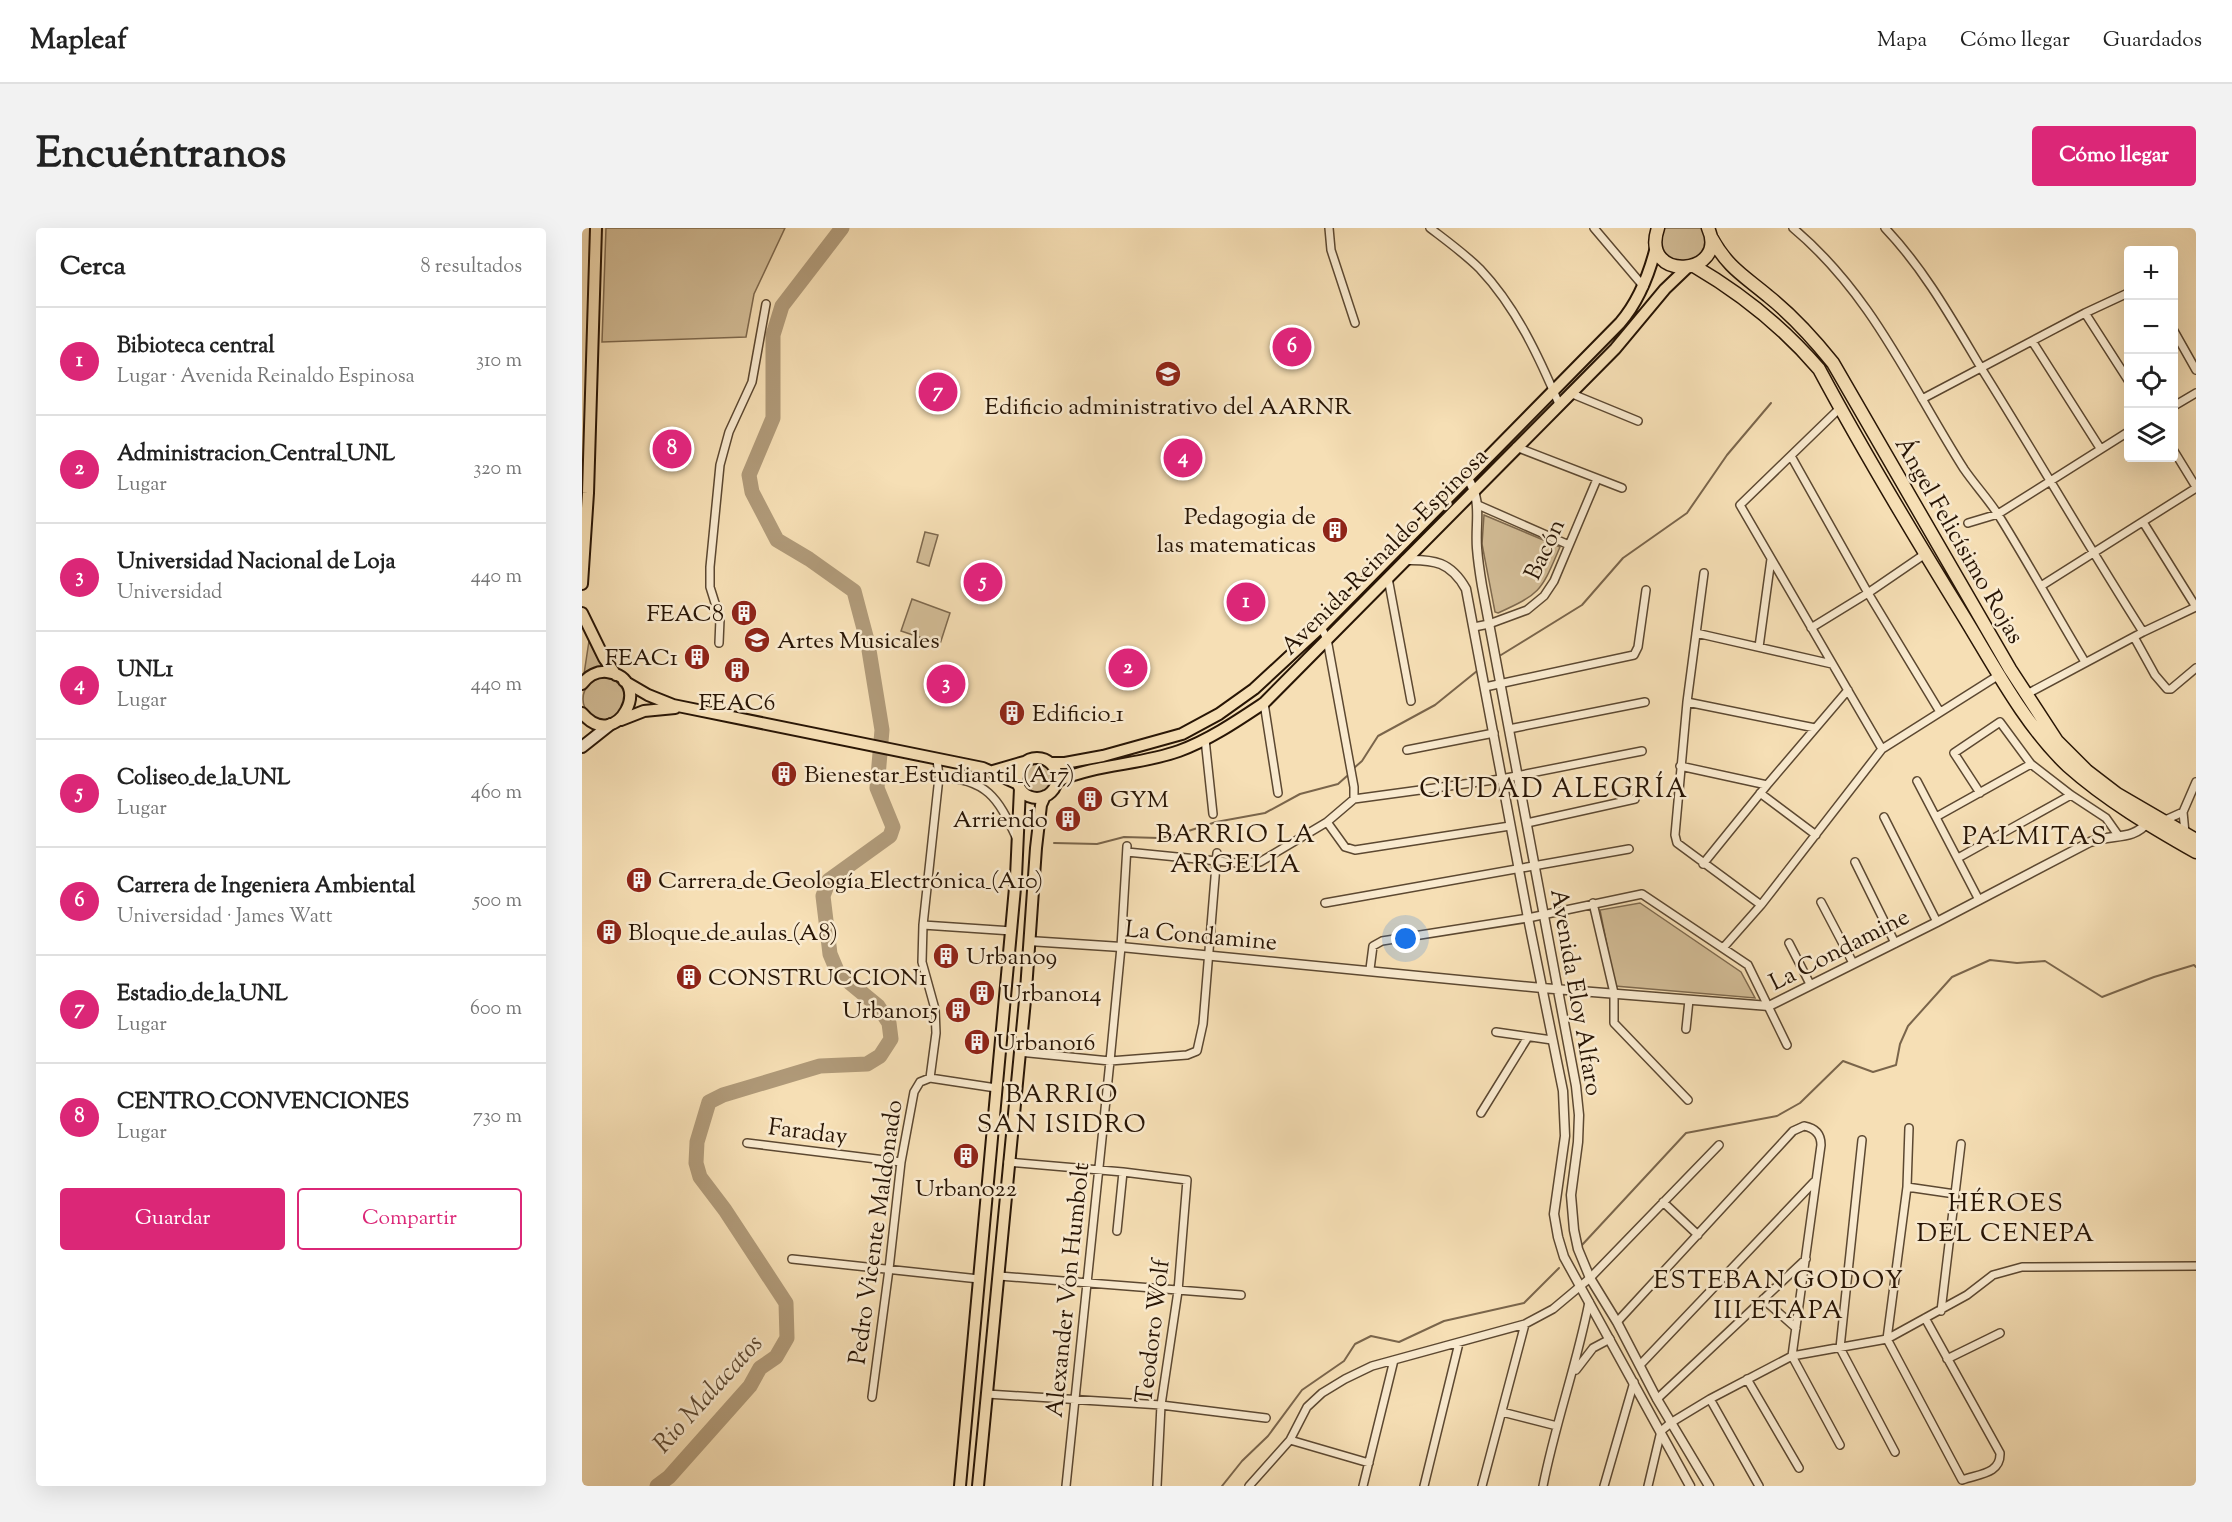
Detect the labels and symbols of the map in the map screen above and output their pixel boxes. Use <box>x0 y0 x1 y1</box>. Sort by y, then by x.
pin: 6 <box>1272 324 1312 370</box>
school or university icon: Edificio administrativo del AARNR <box>1153 359 1183 389</box>
pin: 7 <box>918 370 958 414</box>
place label: Edificio administrativo del AARNR <box>985 391 1352 425</box>
pin: 8 <box>652 426 692 472</box>
street label: Ángel Felicísimo Rojas <box>1885 431 2031 651</box>
pin: 4 <box>1164 436 1202 480</box>
street label: Avenida Reinaldo Espinosa <box>1274 441 1497 664</box>
place label: Pedagogia de las matematicas <box>1157 501 1316 563</box>
street label: Bacón <box>1517 514 1575 586</box>
building icon: Pedagogia de las matematicas <box>1320 515 1350 545</box>
pin: 5 <box>964 560 1002 604</box>
pin: 1 <box>1226 580 1266 625</box>
place label: FEAC8 <box>647 598 724 632</box>
building icon: FEAC8 <box>729 598 759 628</box>
school or university icon: Artes Musicales <box>742 625 772 655</box>
place label: Artes Musicales <box>777 625 940 659</box>
place label: FEAC1 <box>605 642 678 676</box>
building icon: FEAC1 <box>682 642 712 672</box>
pin: 2 <box>1108 646 1148 690</box>
building icon: FEAC6 <box>722 655 752 685</box>
pin: 3 <box>926 662 966 706</box>
place label: FEAC6 <box>698 687 776 721</box>
building icon: Edificio_1 <box>997 698 1027 728</box>
place label: Edificio_1 <box>1032 698 1124 732</box>
building icon: Bienestar_Estudiantil_(A17) <box>769 759 799 789</box>
place label: Bienestar_Estudiantil_(A17) <box>804 759 1075 793</box>
district label: CIUDAD ALEGRÍA <box>1419 771 1689 810</box>
building icon: GYM <box>1075 784 1105 814</box>
place label: GYM <box>1110 784 1169 818</box>
place label: Arriendo <box>953 804 1048 838</box>
building icon: Arriendo <box>1053 804 1083 834</box>
district label: BARRIO LA ARGELIA <box>1156 817 1316 884</box>
district label: PALMITAS <box>1962 819 2108 856</box>
building icon: Carrera_de_Geología_Electrónica_(A10) <box>624 865 654 895</box>
place label: Carrera_de_Geología_Electrónica_(A10) <box>658 865 1043 899</box>
street label: Avenida Eloy Alfaro <box>1540 886 1610 1099</box>
street label: La Condamine <box>1764 901 1916 1001</box>
street label: La Condamine <box>1123 913 1278 961</box>
building icon: Bloque_de_aulas_(A8) <box>594 917 624 947</box>
place label: Bloque_de_aulas_(A8) <box>628 917 838 951</box>
your location <box>1391 924 1420 953</box>
building icon: Urbano9 <box>931 941 961 971</box>
place label: Urbano9 <box>966 941 1057 975</box>
building icon: CONSTRUCCION1 <box>674 962 704 992</box>
place label: CONSTRUCCION1 <box>708 962 927 996</box>
building icon: Urbano14 <box>967 978 997 1008</box>
place label: Urbano14 <box>1002 978 1102 1012</box>
place label: Urbano15 <box>842 995 938 1029</box>
building icon: Urbano15 <box>943 995 973 1025</box>
building icon: Urbano16 <box>962 1027 992 1057</box>
place label: Urbano16 <box>996 1027 1095 1061</box>
district label: BARRIO SAN ISIDRO <box>977 1077 1147 1144</box>
street label: Pedro Vicente Maldonado <box>842 1098 912 1367</box>
street label: Faraday <box>766 1111 849 1155</box>
building icon: Urbano22 <box>951 1141 981 1171</box>
street label: Alexander Von Humbolt <box>1039 1161 1099 1419</box>
place label: Urbano22 <box>915 1173 1017 1207</box>
district label: HÉROES DEL CENEPA <box>1916 1186 2096 1253</box>
street label: Teodoro Wolf <box>1128 1255 1180 1405</box>
district label: ESTEBAN GODOY III ETAPA <box>1653 1263 1905 1330</box>
water label: Rio Malacatos <box>645 1327 772 1462</box>

